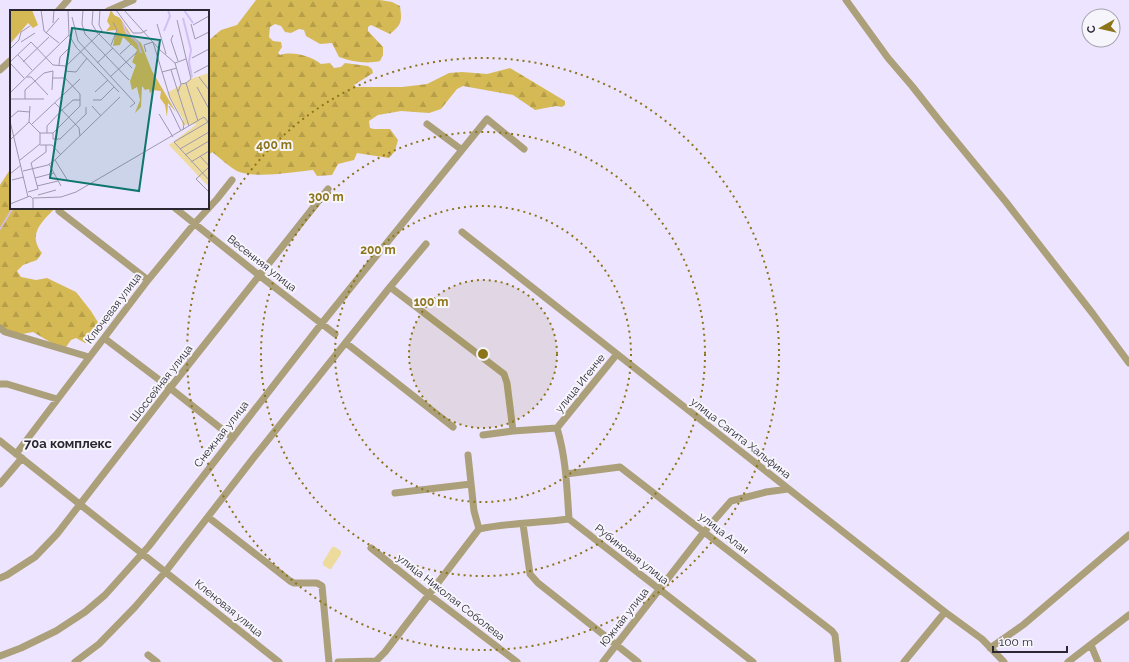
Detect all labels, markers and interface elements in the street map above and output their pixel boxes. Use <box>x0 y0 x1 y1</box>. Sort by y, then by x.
north arrow <box>1081 8 1121 48</box>
inset map <box>10 10 209 209</box>
text: С <box>1085 24 1099 34</box>
text: 400 m <box>256 138 292 152</box>
text: 300 m <box>308 190 344 204</box>
street label: Весенняя улица <box>225 232 299 294</box>
text: 200 m <box>360 243 396 257</box>
street label: Ключевая улица <box>83 270 144 346</box>
text: 100 m <box>414 295 448 309</box>
street label: Шоссейная улица <box>127 342 195 424</box>
centre of rings <box>476 347 490 361</box>
street label: улица Игенче <box>553 351 608 415</box>
street label: улица Сагита Хальфина <box>688 395 793 482</box>
street label: Снежная улица <box>191 398 251 470</box>
district label: 70а комплекс <box>24 436 113 451</box>
street label: улица Алан <box>696 510 751 557</box>
street label: Рубиновая улица <box>592 522 671 587</box>
street label: улица Николая Соболева <box>394 551 507 644</box>
street label: Кленовая улица <box>192 577 265 640</box>
street label: Южная улица <box>597 585 651 649</box>
scale bar <box>993 628 1067 654</box>
text: 100 m <box>999 635 1033 649</box>

